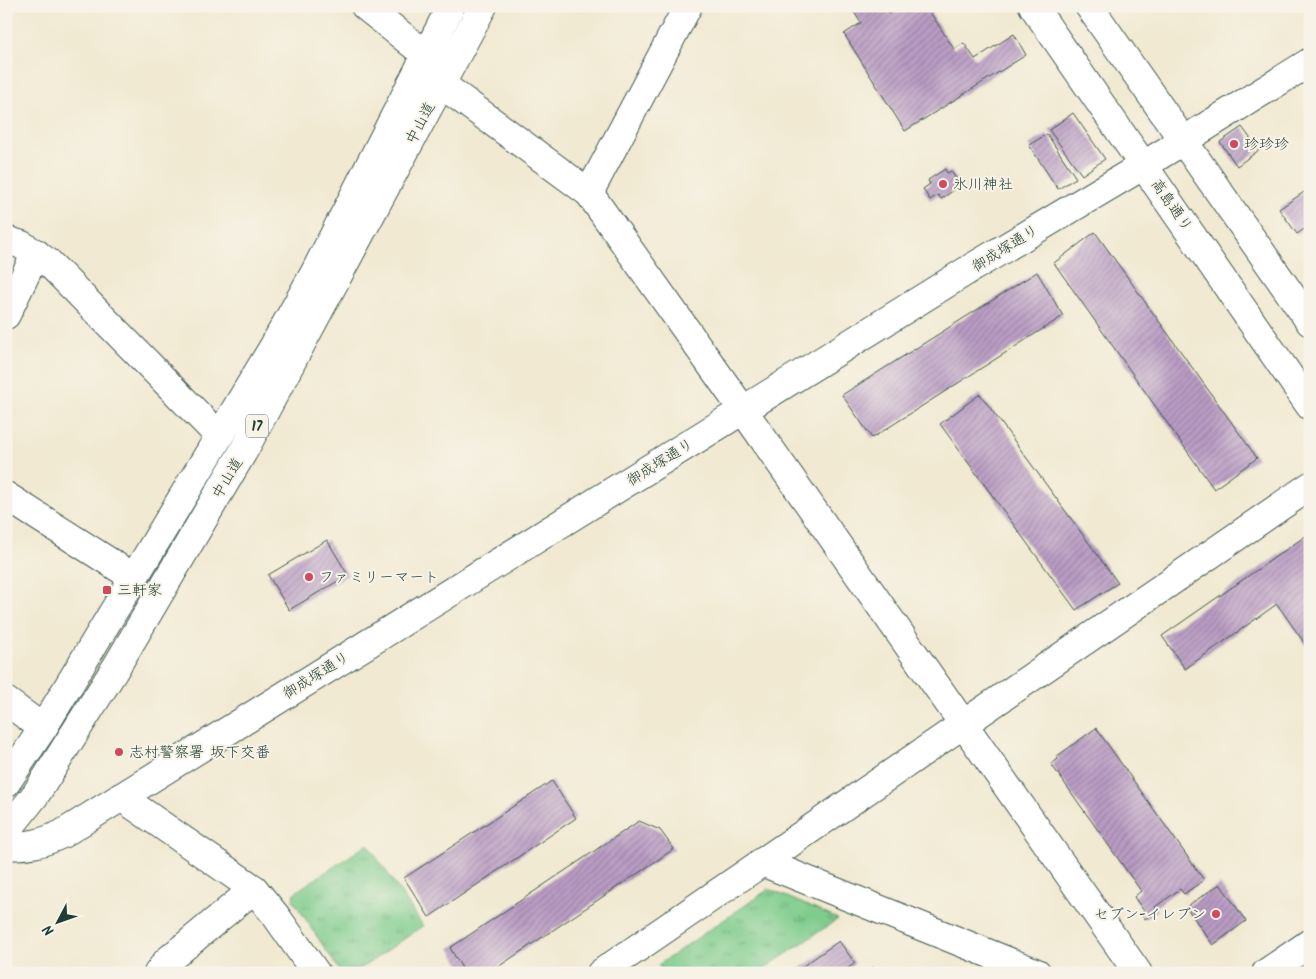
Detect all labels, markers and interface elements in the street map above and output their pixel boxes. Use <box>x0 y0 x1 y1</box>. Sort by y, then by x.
street label: 中山道 <box>400 98 442 149</box>
place label: 珍珍珍 <box>1244 133 1289 157</box>
marker: 珍珍珍 <box>1228 138 1240 150</box>
place label: 氷川神社 <box>953 173 1013 197</box>
street label: 高島通り <box>1144 174 1198 237</box>
marker: 氷川神社 <box>937 178 949 190</box>
street label: 御成塚通り <box>967 219 1044 279</box>
road number: 17 <box>246 414 268 438</box>
street label: 御成塚通り <box>622 433 699 493</box>
street label: 中山道 <box>206 453 250 504</box>
place label: ファミリーマート <box>319 566 439 590</box>
marker: ファミリーマート <box>303 571 315 583</box>
place label: 三軒家 <box>117 579 162 603</box>
marker: 三軒家 <box>101 584 113 596</box>
street label: 御成塚通り <box>278 646 355 706</box>
place label: 志村警察署 坂下交番 <box>129 741 270 765</box>
marker: 志村警察署 坂下交番 <box>113 746 125 758</box>
north arrow <box>32 896 82 946</box>
place label: セブン-イレブン <box>1094 903 1206 927</box>
marker: セブン-イレブン <box>1210 908 1222 920</box>
text: N <box>38 919 60 940</box>

